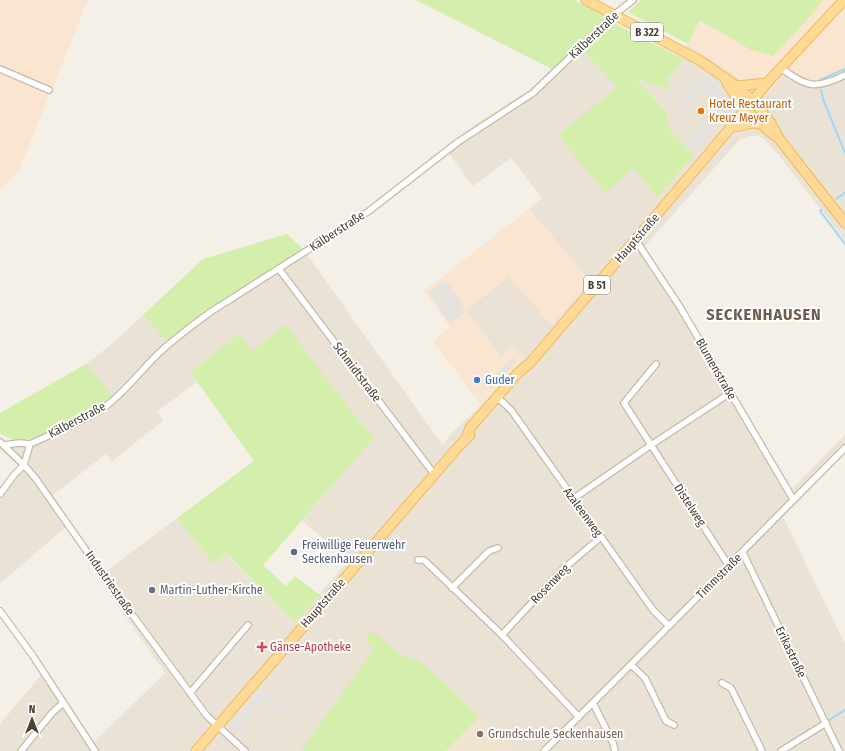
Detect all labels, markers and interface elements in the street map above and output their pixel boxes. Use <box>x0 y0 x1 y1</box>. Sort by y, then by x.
street label: Kälberstraße <box>566 8 622 61</box>
road number: B 322 <box>631 23 663 41</box>
place label: Hotel Restaurant Kreuz Meyer <box>709 97 792 125</box>
marker: Hotel Restaurant Kreuz Meyer <box>696 106 706 116</box>
street label: Kälberstraße <box>307 208 367 254</box>
street label: Hauptstraße <box>612 210 662 266</box>
road number: B 51 <box>584 276 610 294</box>
district label: SECKENHAUSEN <box>706 305 822 324</box>
street label: Blumenstraße <box>693 336 739 402</box>
street label: Schmidtstraße <box>330 339 384 405</box>
place label: Guder <box>485 373 516 387</box>
marker: Guder <box>472 375 482 385</box>
street label: Kälberstraße <box>46 399 108 441</box>
street label: Distelweg <box>671 481 709 529</box>
street label: Azaleenweg <box>560 485 606 540</box>
place label: Freiwillige Feuerwehr Seckenhausen <box>302 538 406 566</box>
marker: Freiwillige Feuerwehr Seckenhausen <box>289 547 299 557</box>
street label: Industriestraße <box>83 548 137 618</box>
street label: Timmstraße <box>693 550 745 602</box>
street label: Rosenweg <box>528 561 572 607</box>
street label: Hauptstraße <box>298 575 348 631</box>
place label: Martin-Luther-Kirche <box>160 583 263 597</box>
marker: Martin-Luther-Kirche <box>147 585 157 595</box>
street label: Erikastraße <box>773 624 809 680</box>
place label: Gänse-Apotheke <box>270 640 351 654</box>
marker: Gänse-Apotheke <box>257 642 267 652</box>
north arrow <box>12 699 52 739</box>
text: N <box>29 703 35 716</box>
place label: Grundschule Seckenhausen <box>488 727 623 741</box>
marker: Grundschule Seckenhausen <box>475 729 485 739</box>

